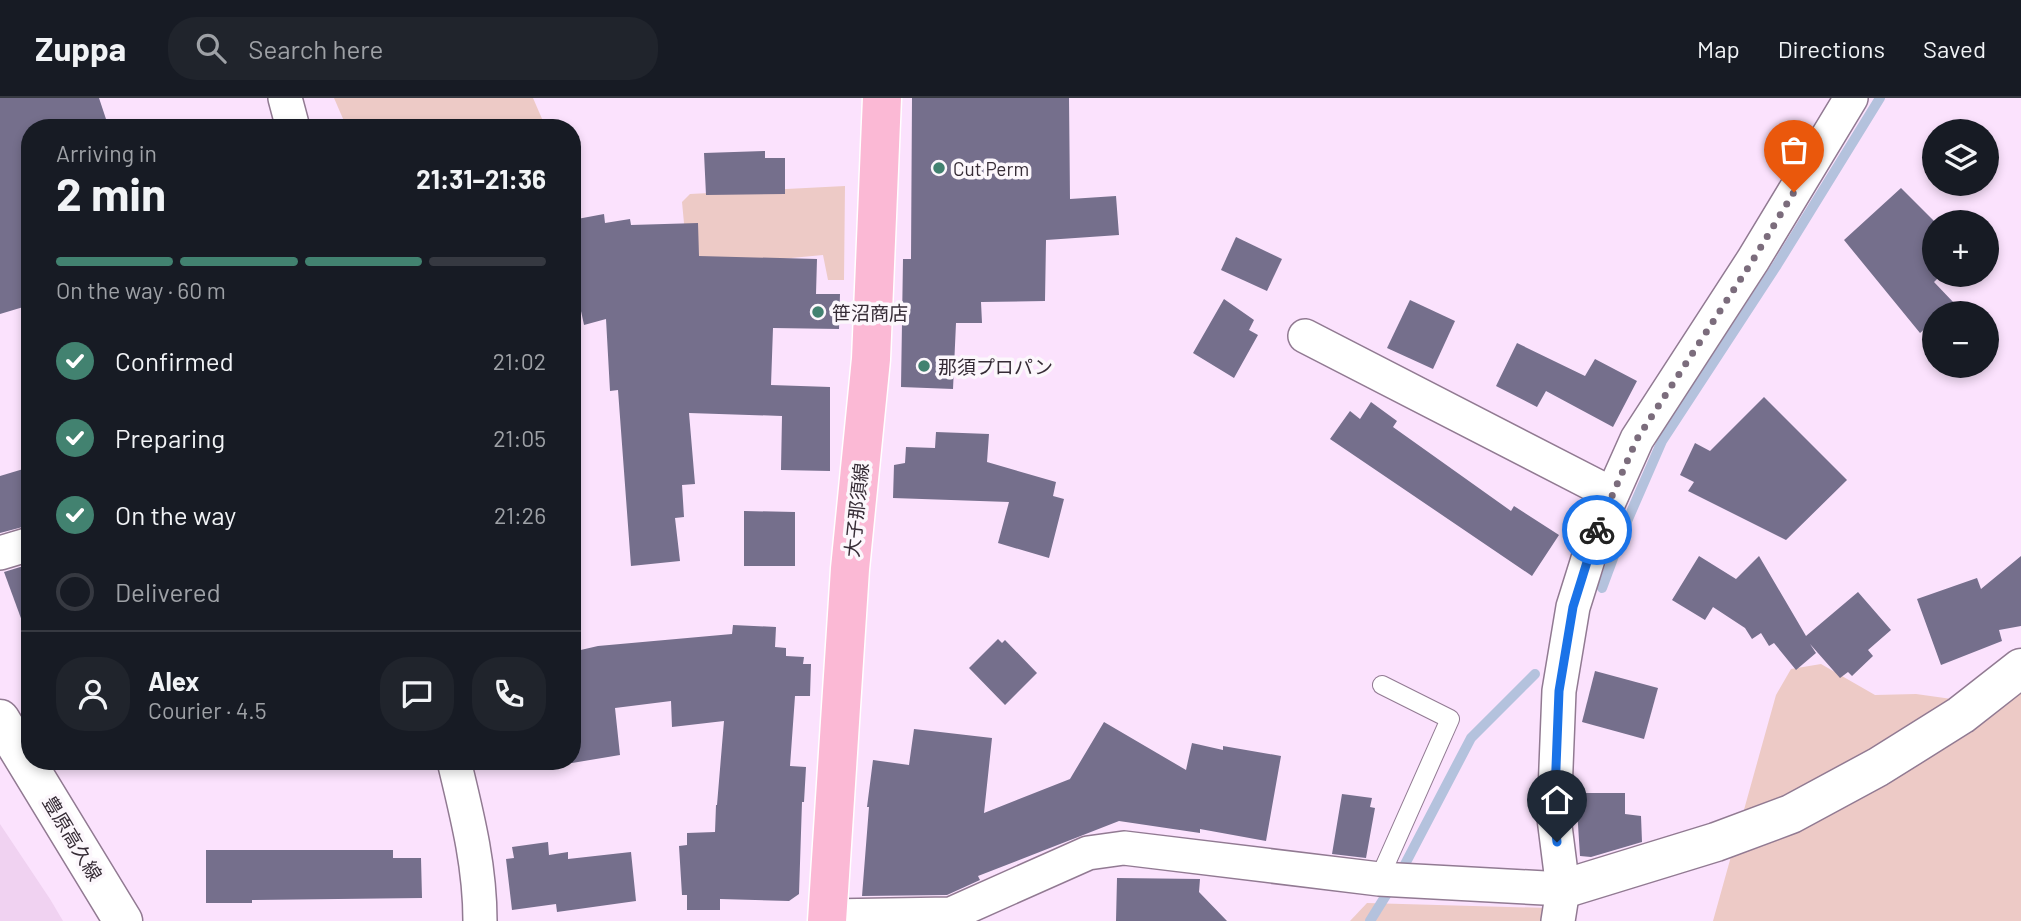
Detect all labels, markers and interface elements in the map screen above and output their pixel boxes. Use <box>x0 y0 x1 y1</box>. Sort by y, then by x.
search box <box>168 17 658 80</box>
text: Zuppa <box>35 28 126 68</box>
icon: search <box>192 29 230 67</box>
text: Search here <box>248 33 383 64</box>
text: Map <box>1697 34 1740 63</box>
text: Directions <box>1778 34 1885 63</box>
text: Saved <box>1923 34 1986 63</box>
map controls <box>1922 119 1999 378</box>
button: layers <box>1922 119 1999 196</box>
pin <box>1764 120 1824 192</box>
icon: bag <box>1775 131 1813 169</box>
text: Arriving in <box>56 139 157 167</box>
place label: Cut Perm <box>953 157 1029 180</box>
marker: Cut Perm <box>931 160 947 176</box>
text: 21:31–21:36 <box>416 163 546 194</box>
text: 2 min <box>56 165 166 220</box>
button: + <box>1922 210 1999 287</box>
text: On the way · 60 m <box>56 276 226 304</box>
place label: 笹沼商店 <box>832 301 908 324</box>
button: − <box>1922 301 1999 378</box>
marker: 笹沼商店 <box>810 304 826 320</box>
icon: check <box>56 342 94 380</box>
text: Confirmed <box>115 345 234 376</box>
text: 21:02 <box>493 347 546 375</box>
place label: 那須プロパン <box>938 355 1053 378</box>
marker: 那須プロパン <box>916 358 932 374</box>
icon: check <box>56 419 94 457</box>
text: Preparing <box>115 422 225 453</box>
text: 21:05 <box>493 424 546 452</box>
street label: 大子那須線 <box>840 462 872 558</box>
courier <box>1562 495 1632 565</box>
icon: check <box>56 496 94 534</box>
text: On the way <box>115 499 236 530</box>
text: 21:26 <box>494 501 546 529</box>
icon: bike <box>1578 511 1616 549</box>
text: Delivered <box>115 576 221 607</box>
button: person <box>56 657 130 731</box>
button: chat <box>380 657 454 731</box>
button: phone <box>472 657 546 731</box>
text: Alex <box>148 665 199 696</box>
text: Courier · 4.5 <box>148 696 267 724</box>
pin <box>1527 770 1587 842</box>
icon: home <box>1538 781 1576 819</box>
street label: 豊原高久線 <box>39 791 107 885</box>

